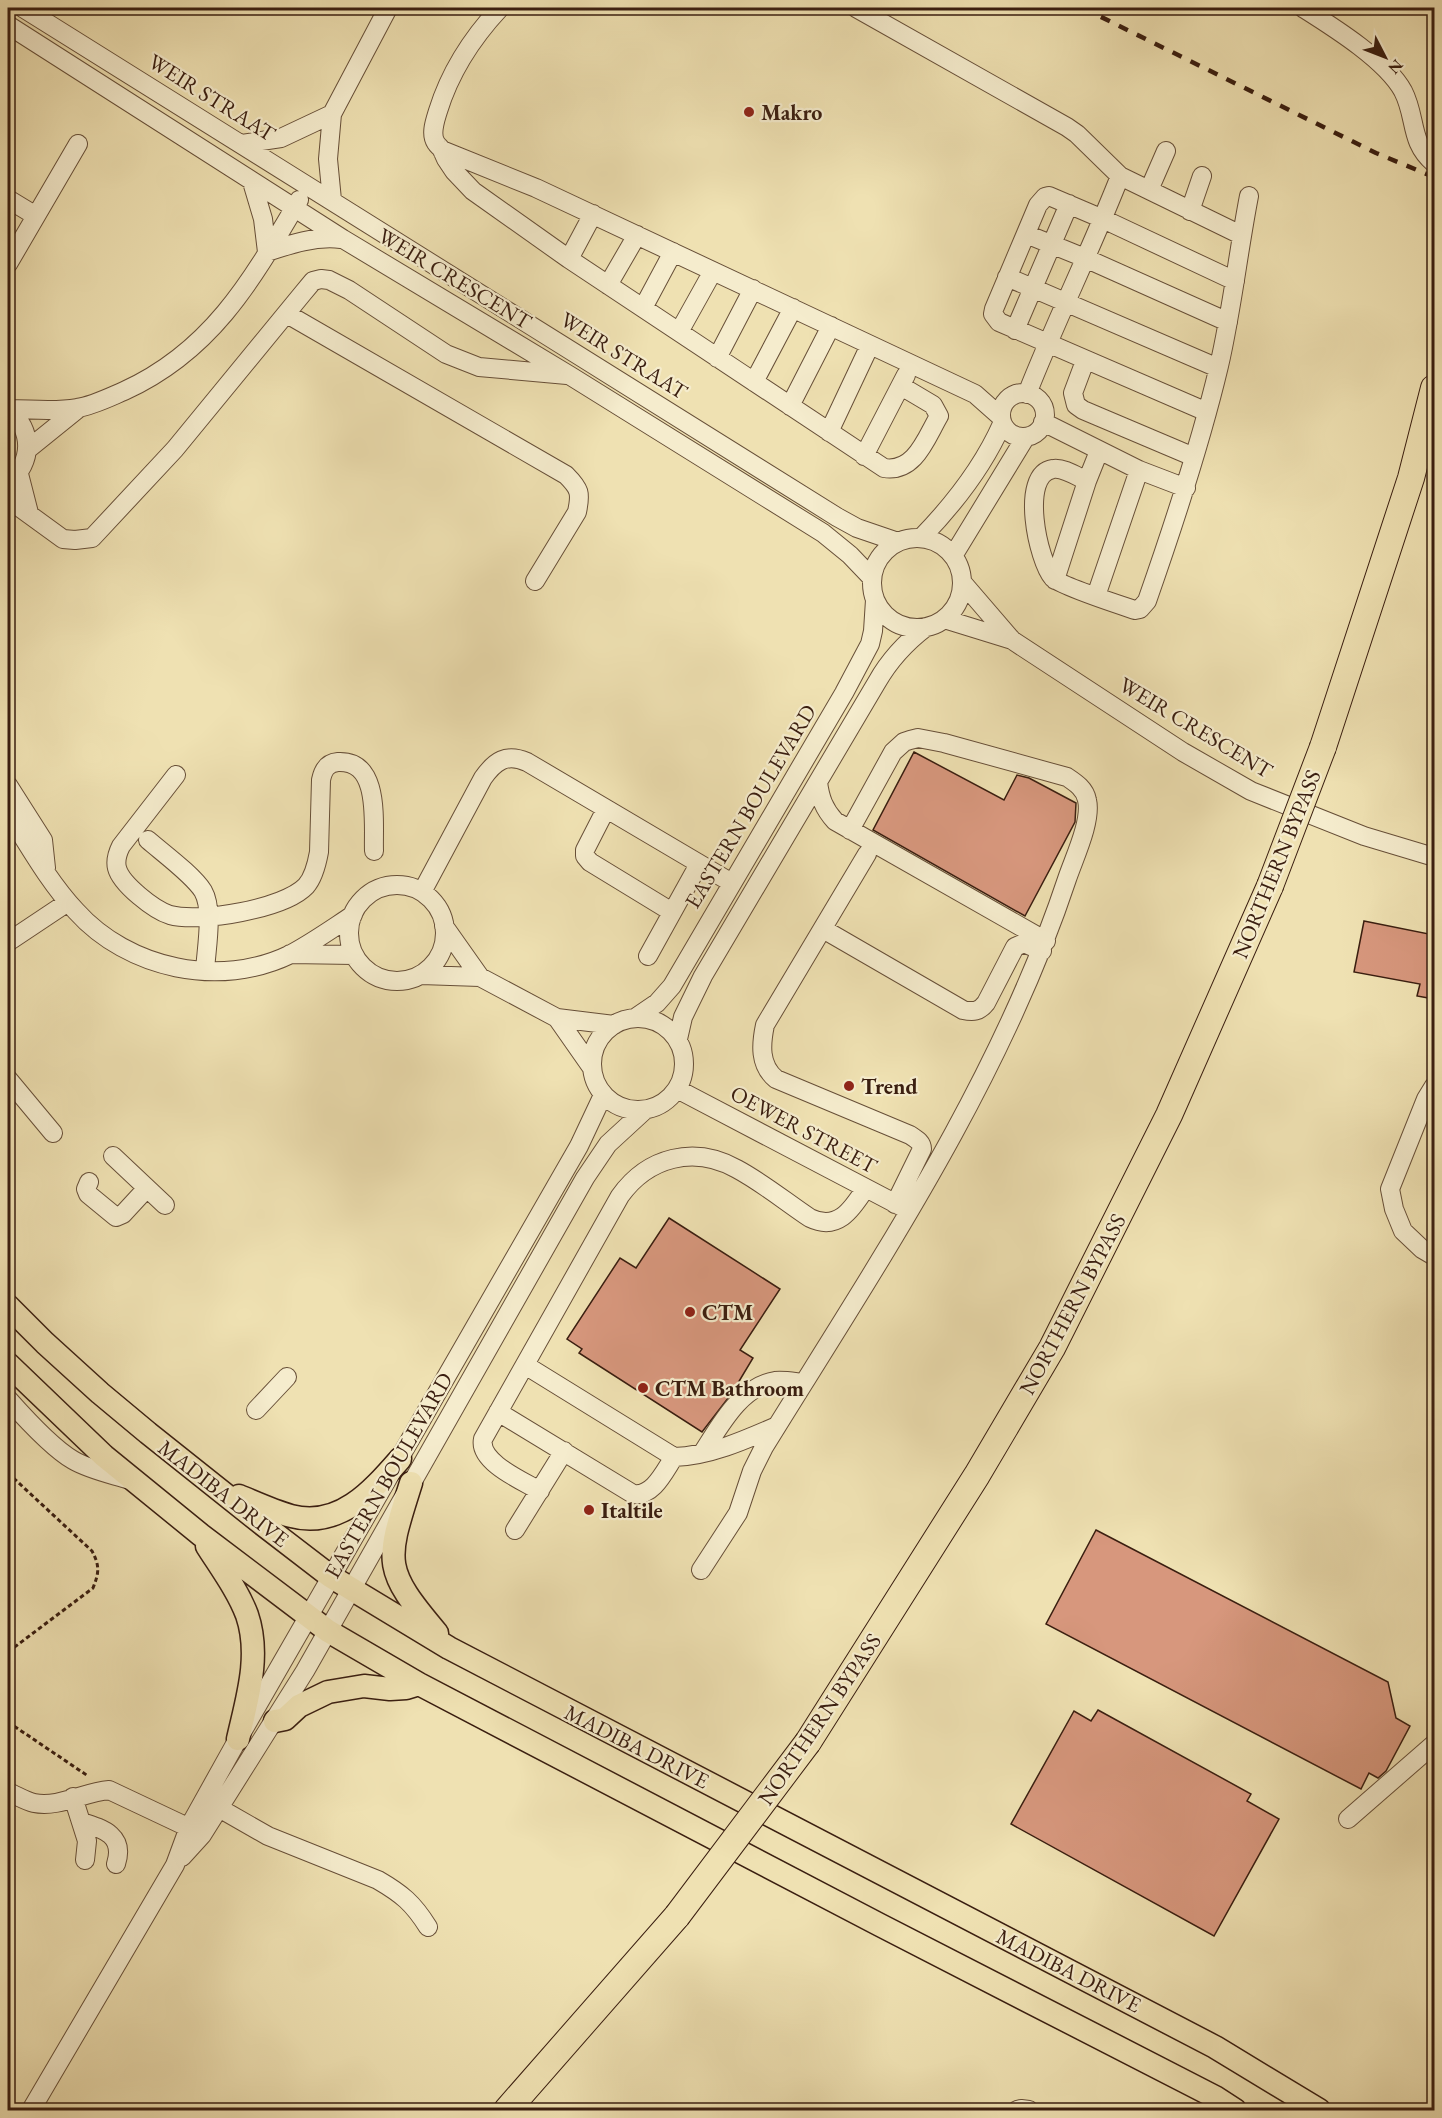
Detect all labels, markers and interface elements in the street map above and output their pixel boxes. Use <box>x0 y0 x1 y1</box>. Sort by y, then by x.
north arrow <box>1355 27 1415 87</box>
street label: WEIR STRAAT <box>143 47 281 148</box>
text: N <box>1384 55 1408 79</box>
place label: Makro <box>761 98 822 127</box>
marker: Makro <box>742 105 756 119</box>
street label: WEIR CRESCENT <box>373 221 537 336</box>
street label: WEIR STRAAT <box>555 305 693 406</box>
street label: WEIR CRESCENT <box>1114 670 1278 785</box>
street label: EASTERN BOULEVARD <box>678 699 823 914</box>
street label: NORTHERN BYPASS <box>1225 765 1328 963</box>
place label: Trend <box>861 1072 918 1101</box>
street label: OEWER STREET <box>725 1079 882 1180</box>
marker: Trend <box>842 1079 856 1093</box>
street label: NORTHERN BYPASS <box>1012 1209 1132 1400</box>
place label: CTM <box>702 1298 753 1327</box>
marker: CTM <box>683 1305 697 1319</box>
street label: EASTERN BOULEVARD <box>318 1367 459 1583</box>
place label: CTM Bathroom <box>655 1374 804 1403</box>
marker: CTM Bathroom <box>636 1381 650 1395</box>
street label: MADIBA DRIVE <box>152 1433 295 1554</box>
place label: Italtile <box>601 1496 663 1525</box>
marker: Italtile <box>582 1503 596 1517</box>
street label: NORTHERN BYPASS <box>751 1628 888 1811</box>
street label: MADIBA DRIVE <box>560 1698 714 1795</box>
street label: MADIBA DRIVE <box>992 1922 1146 2019</box>

